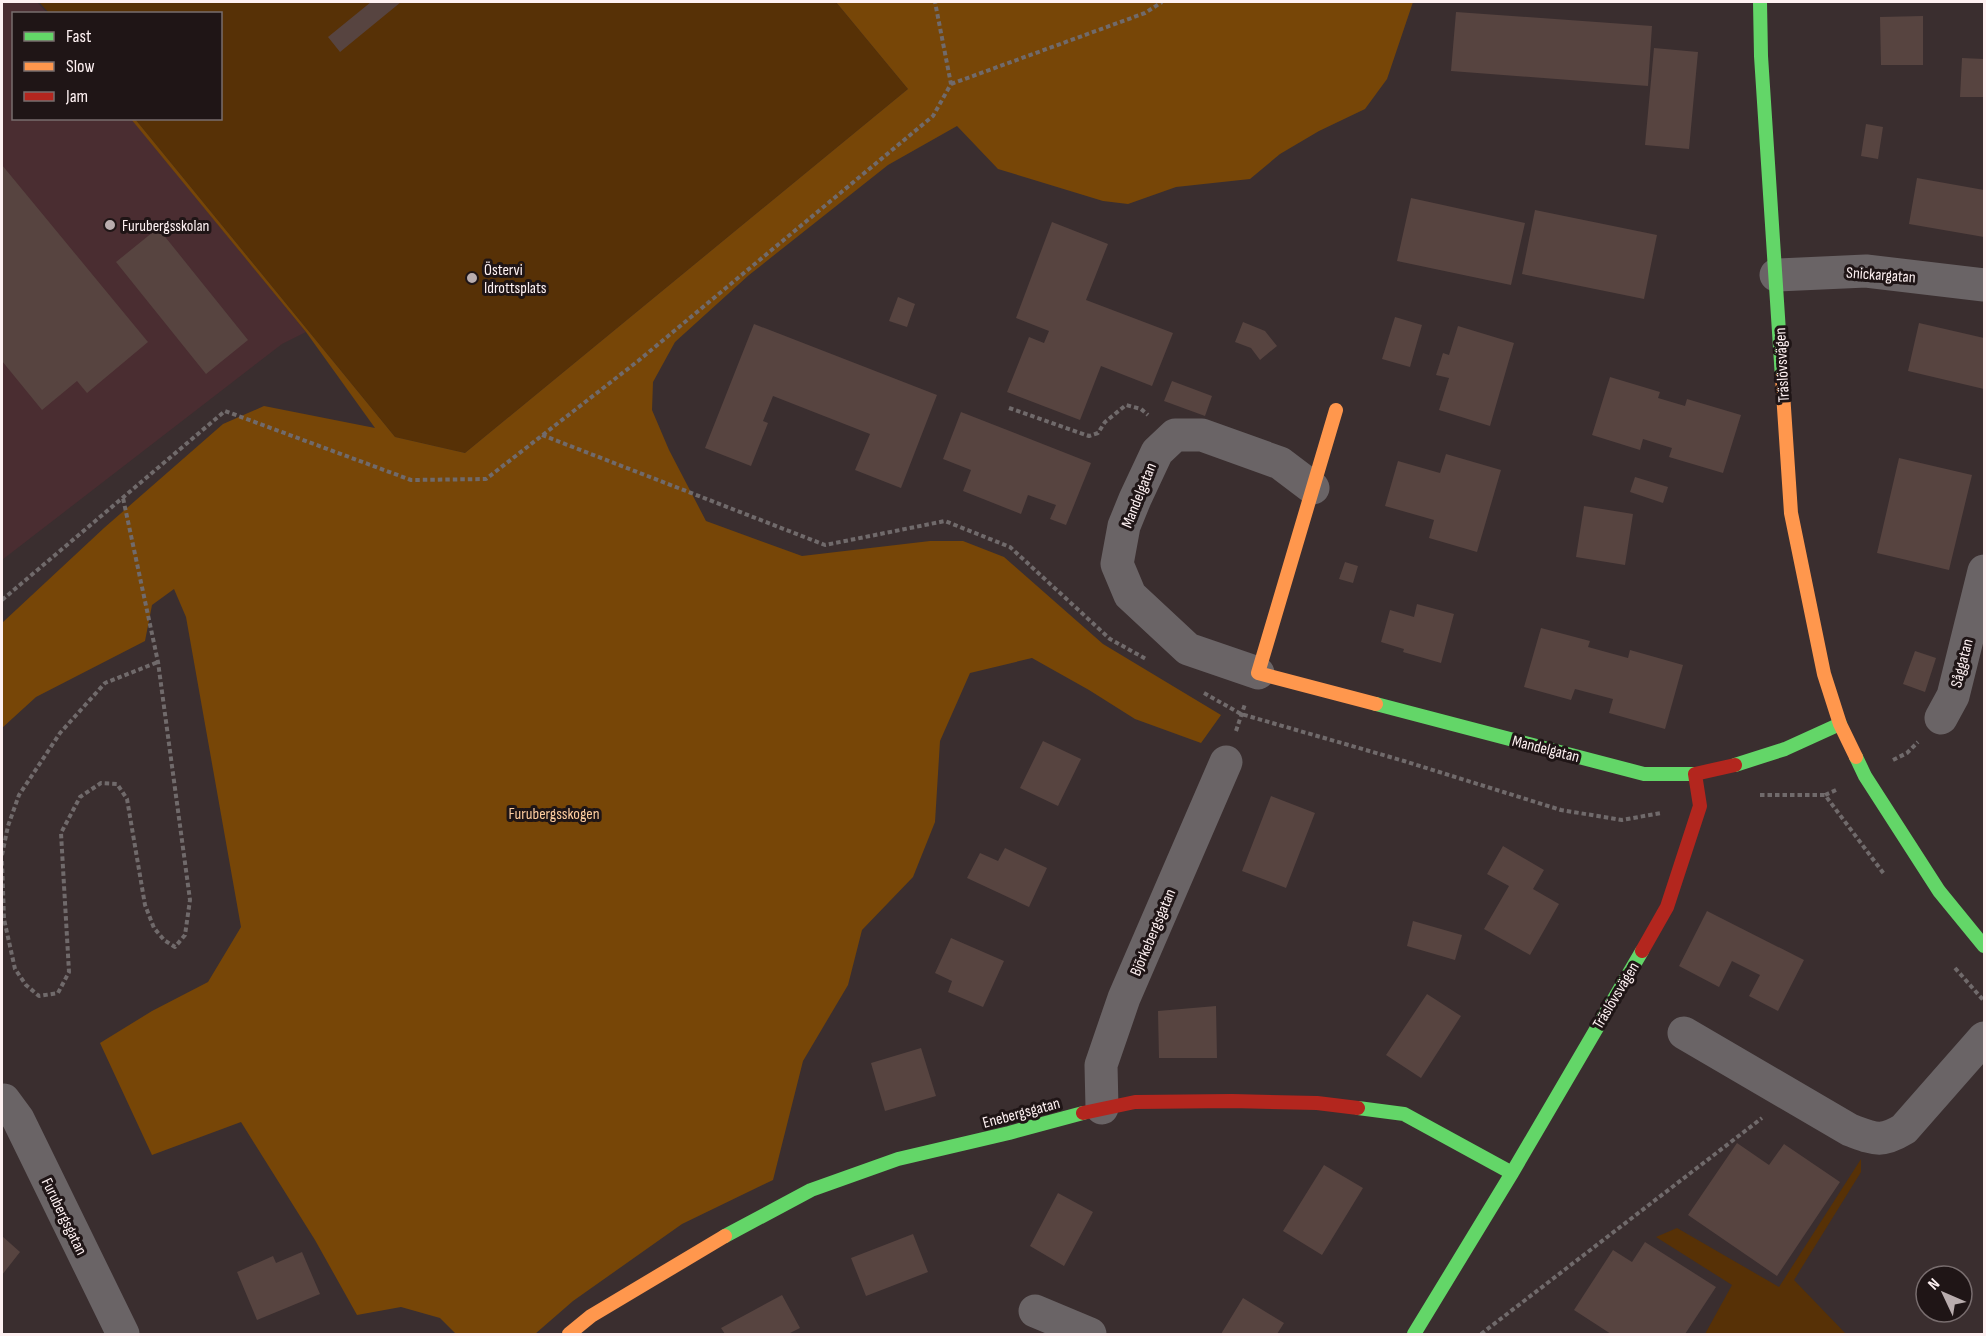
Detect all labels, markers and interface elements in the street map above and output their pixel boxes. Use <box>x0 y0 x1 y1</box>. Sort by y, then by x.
legend <box>12 12 222 120</box>
text: Fast <box>66 26 92 47</box>
text: Slow <box>66 56 95 77</box>
text: Jam <box>65 86 88 107</box>
place label: Furubergsskolan <box>122 217 209 236</box>
marker: Furubergsskolan <box>103 218 117 232</box>
place label: Östervi Idrottsplats <box>484 261 547 298</box>
street label: Snickargatan <box>1845 264 1916 287</box>
marker: Östervi Idrottsplats <box>465 271 479 285</box>
street label: Träslövsvägen <box>1771 327 1794 403</box>
street label: Mandelgatan <box>1118 460 1161 531</box>
street label: Såggatan <box>1947 637 1978 690</box>
street label: Mandelgatan <box>1510 732 1581 767</box>
park label: Furubergsskogen <box>509 805 600 824</box>
street label: Björkebergsgatan <box>1126 886 1180 979</box>
street label: Träslövsvägen <box>1589 959 1644 1033</box>
street label: Enebergsgatan <box>981 1094 1062 1133</box>
street label: Furubergsgatan <box>37 1175 90 1258</box>
north arrow <box>1914 1264 1974 1324</box>
text: N <box>1924 1275 1944 1294</box>

